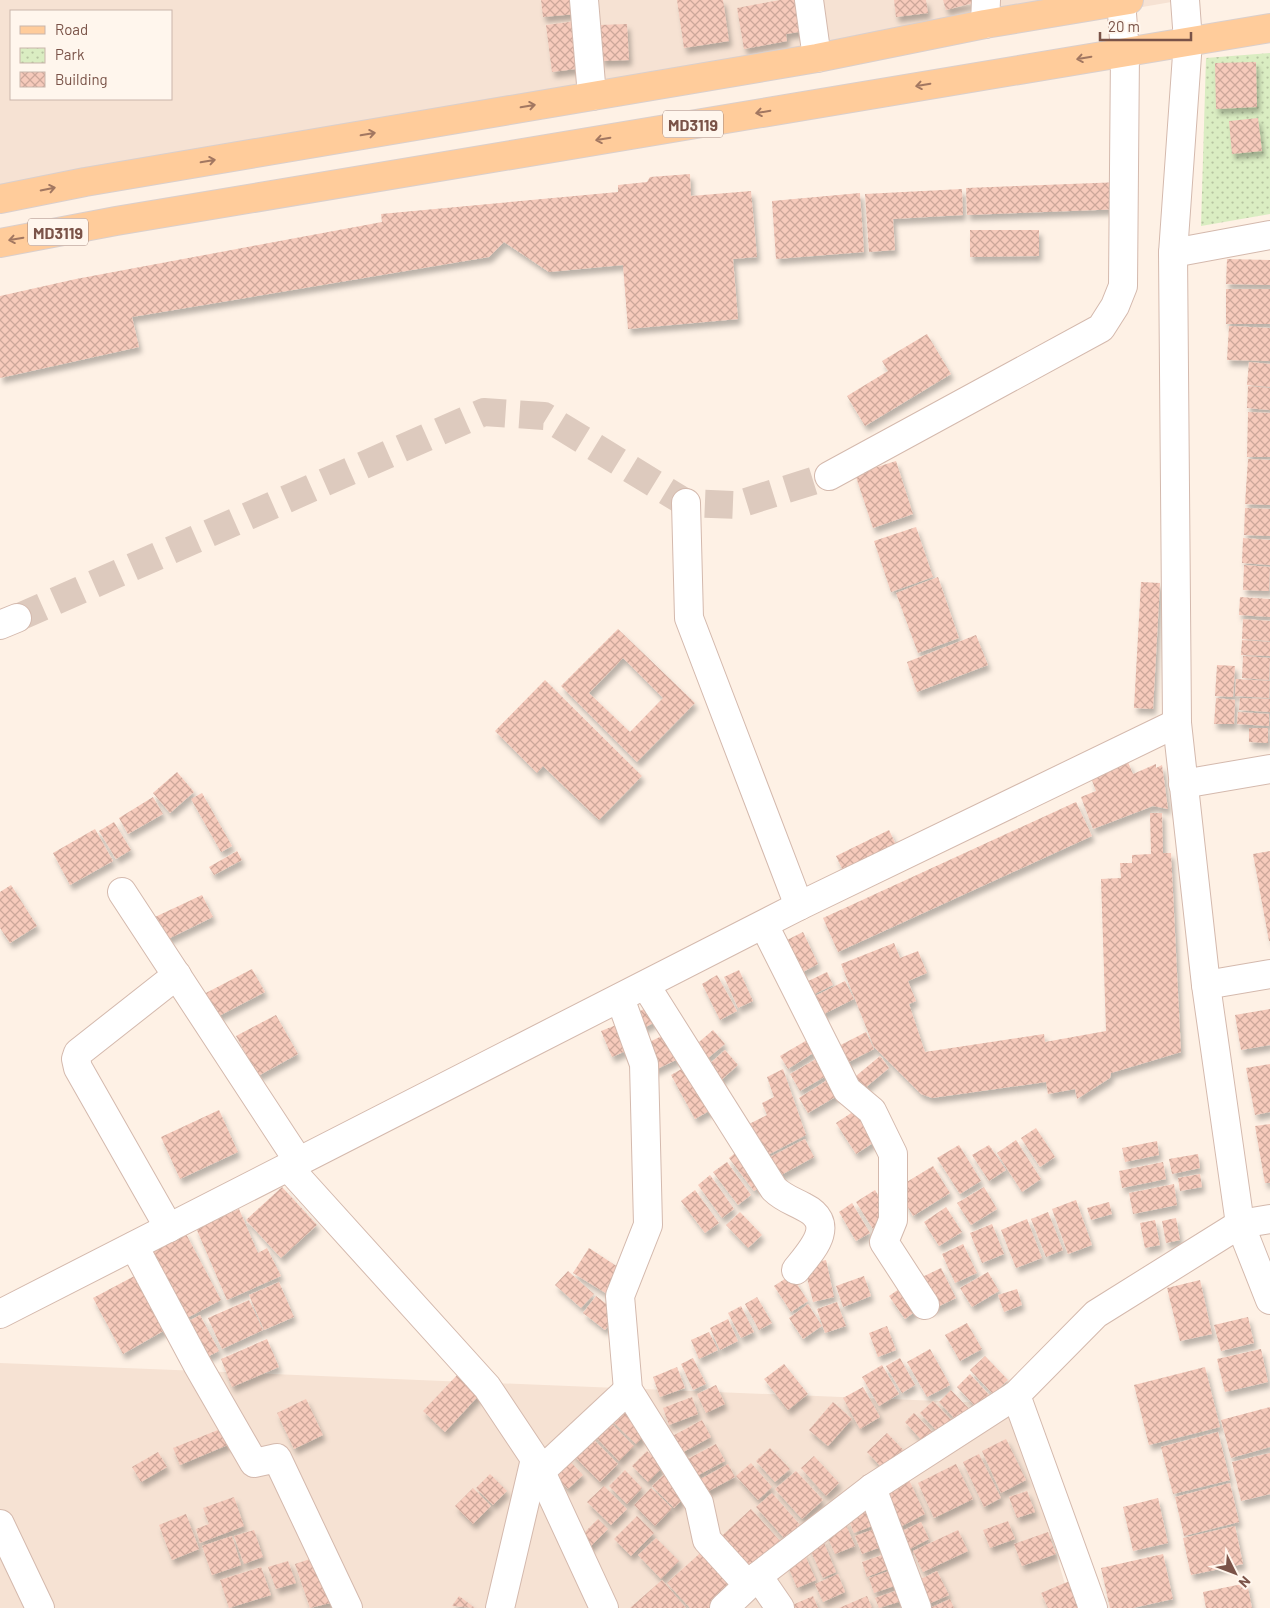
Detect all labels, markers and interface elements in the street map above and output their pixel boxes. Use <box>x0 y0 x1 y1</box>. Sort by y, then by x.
legend <box>10 10 172 100</box>
scale bar <box>1100 10 1191 42</box>
text: 20 m <box>1108 17 1140 35</box>
text: Road <box>55 20 88 38</box>
text: Park <box>55 45 85 63</box>
one-way arrow <box>1076 54 1092 64</box>
text: Building <box>55 70 108 88</box>
one-way arrow <box>916 81 932 91</box>
one-way arrow <box>520 101 536 111</box>
one-way arrow <box>756 108 772 118</box>
road number: MD3119 <box>663 110 723 138</box>
one-way arrow <box>360 128 376 138</box>
one-way arrow <box>595 135 611 145</box>
one-way arrow <box>199 155 215 165</box>
one-way arrow <box>39 184 55 194</box>
road number: MD3119 <box>28 218 88 246</box>
one-way arrow <box>9 235 25 245</box>
north arrow <box>1210 1548 1260 1598</box>
text: N <box>1236 1573 1254 1591</box>

